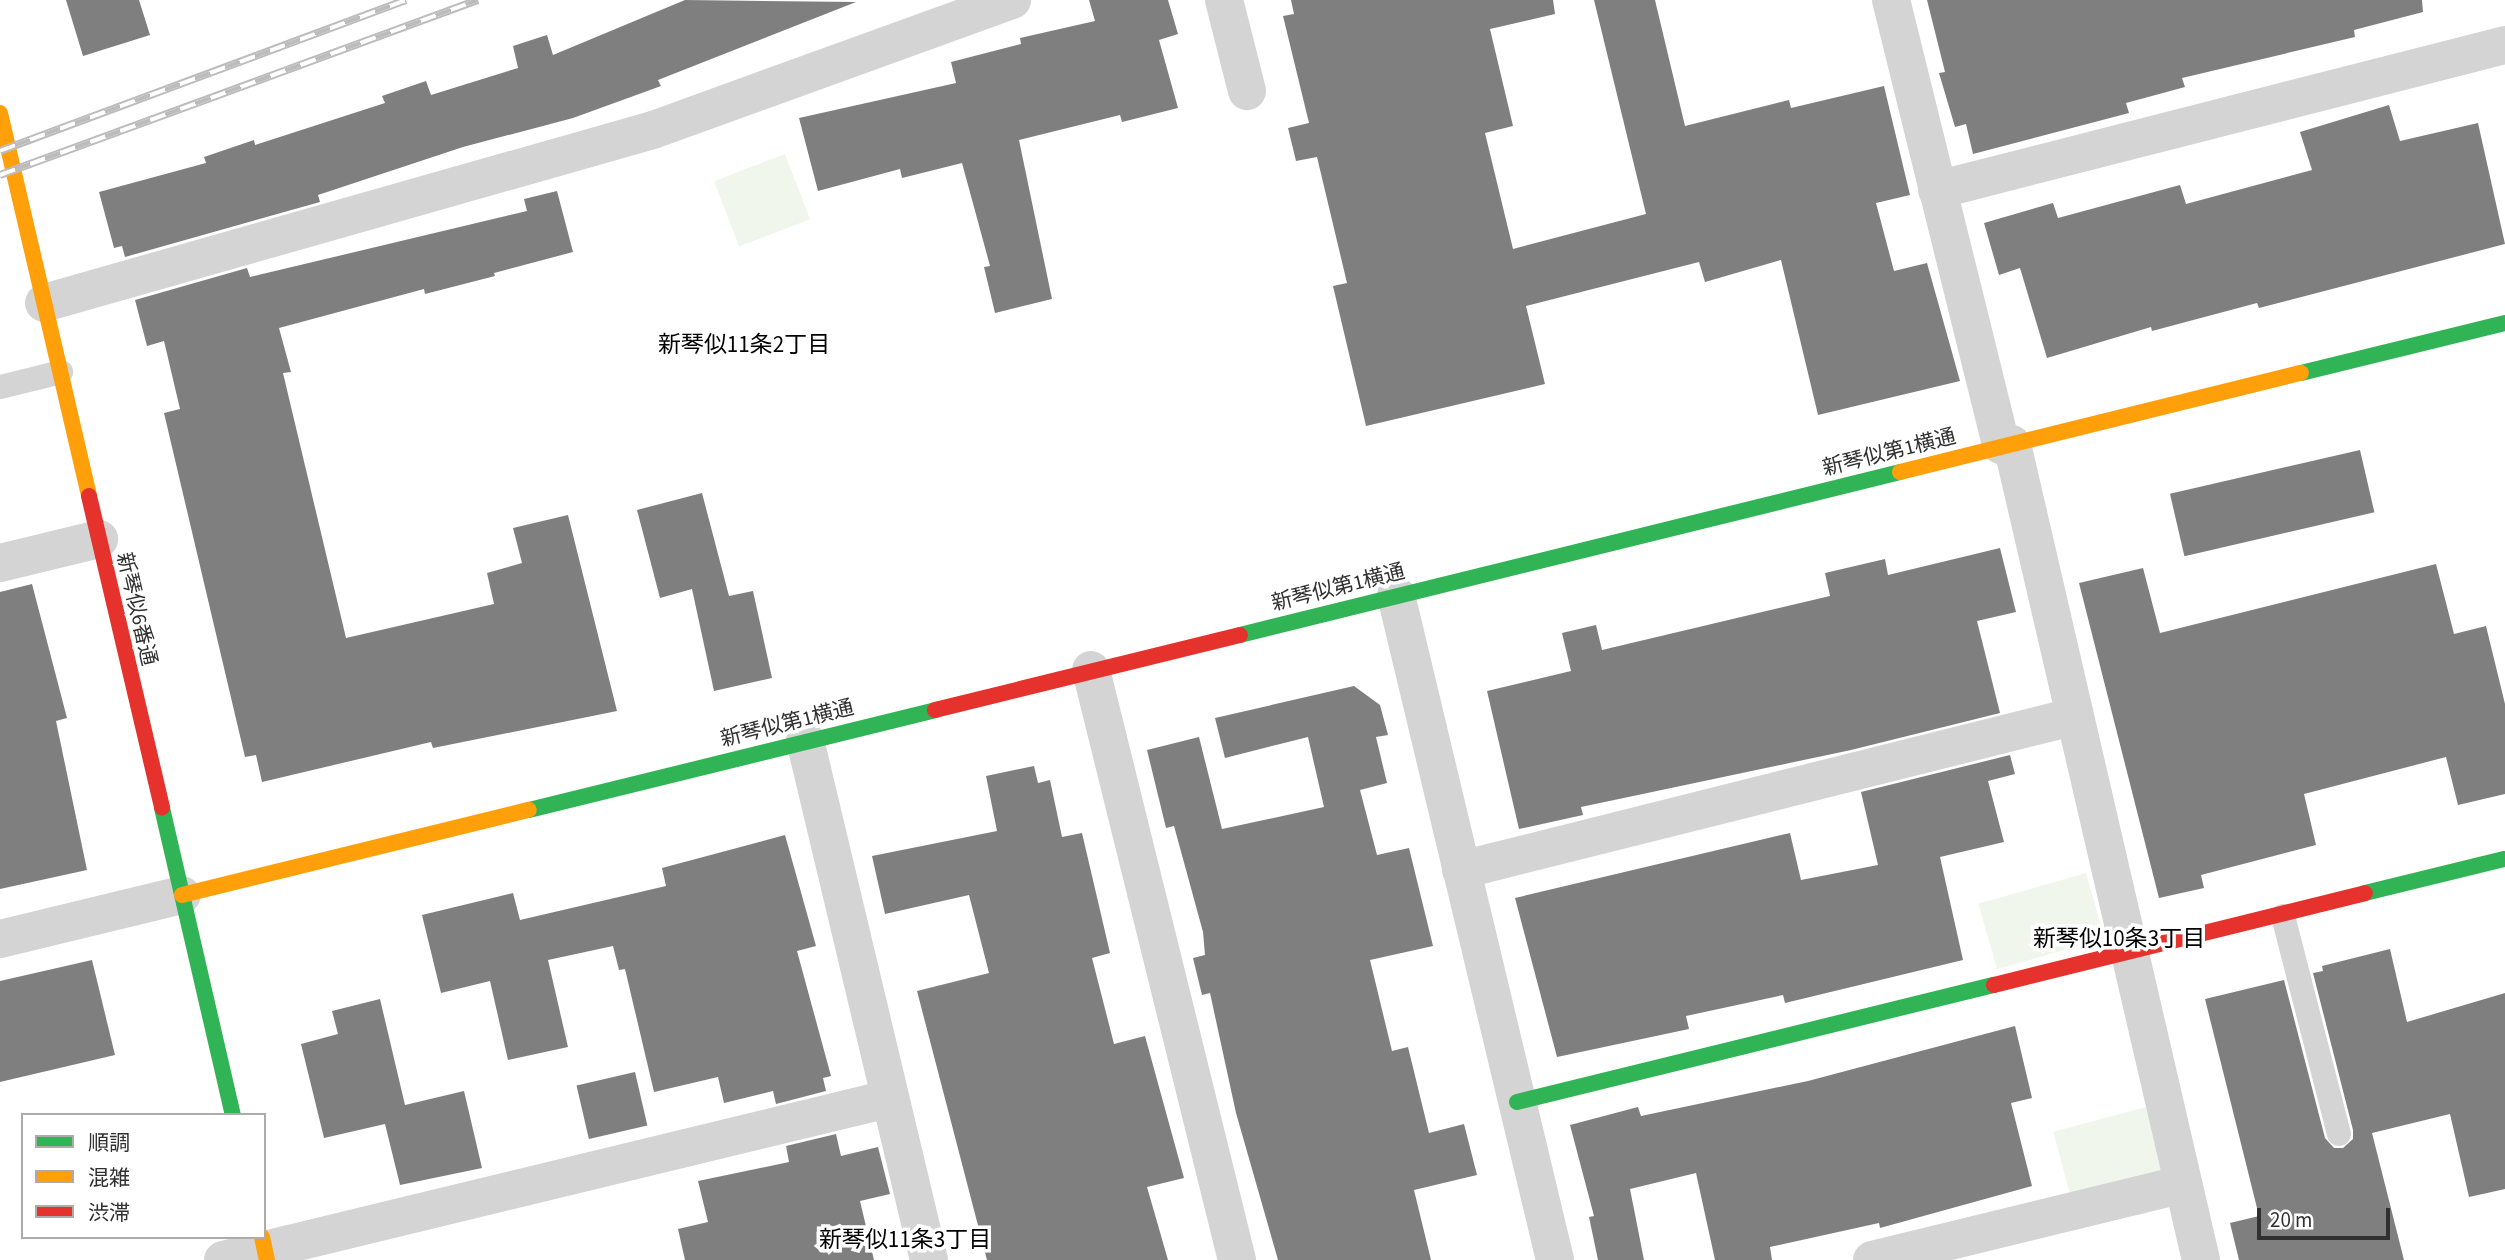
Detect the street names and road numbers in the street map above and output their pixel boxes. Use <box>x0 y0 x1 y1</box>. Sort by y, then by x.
street label: 新琴似第1横通 <box>1820 423 1958 481</box>
street label: 新琴似6番通 <box>112 550 162 668</box>
street label: 新琴似第1横通 <box>1269 558 1407 616</box>
street label: 新琴似第1横通 <box>718 694 856 752</box>

